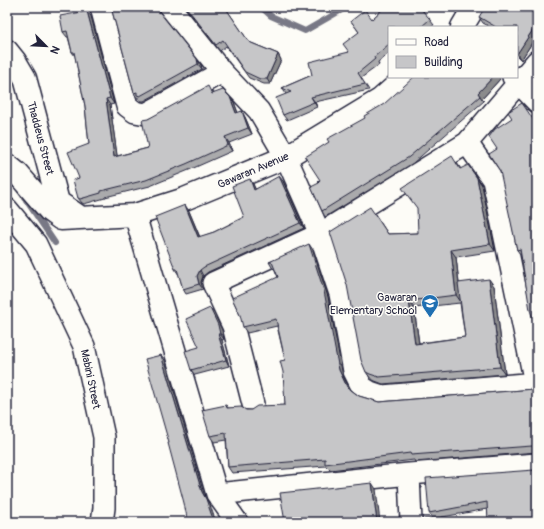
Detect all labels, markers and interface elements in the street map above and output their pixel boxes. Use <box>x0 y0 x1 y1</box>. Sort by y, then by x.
north arrow <box>26 26 66 66</box>
legend <box>388 26 518 78</box>
text: Road <box>424 35 449 50</box>
text: N <box>47 44 62 56</box>
text: Building <box>424 55 463 70</box>
street label: Thaddeus Street <box>24 100 57 177</box>
street label: Gawaran Avenue <box>216 149 291 191</box>
place label: Gawaran Elementary School <box>330 291 417 317</box>
school or university icon: Gawaran Elementary School <box>420 293 440 318</box>
street label: Mabini Street <box>78 348 103 411</box>

